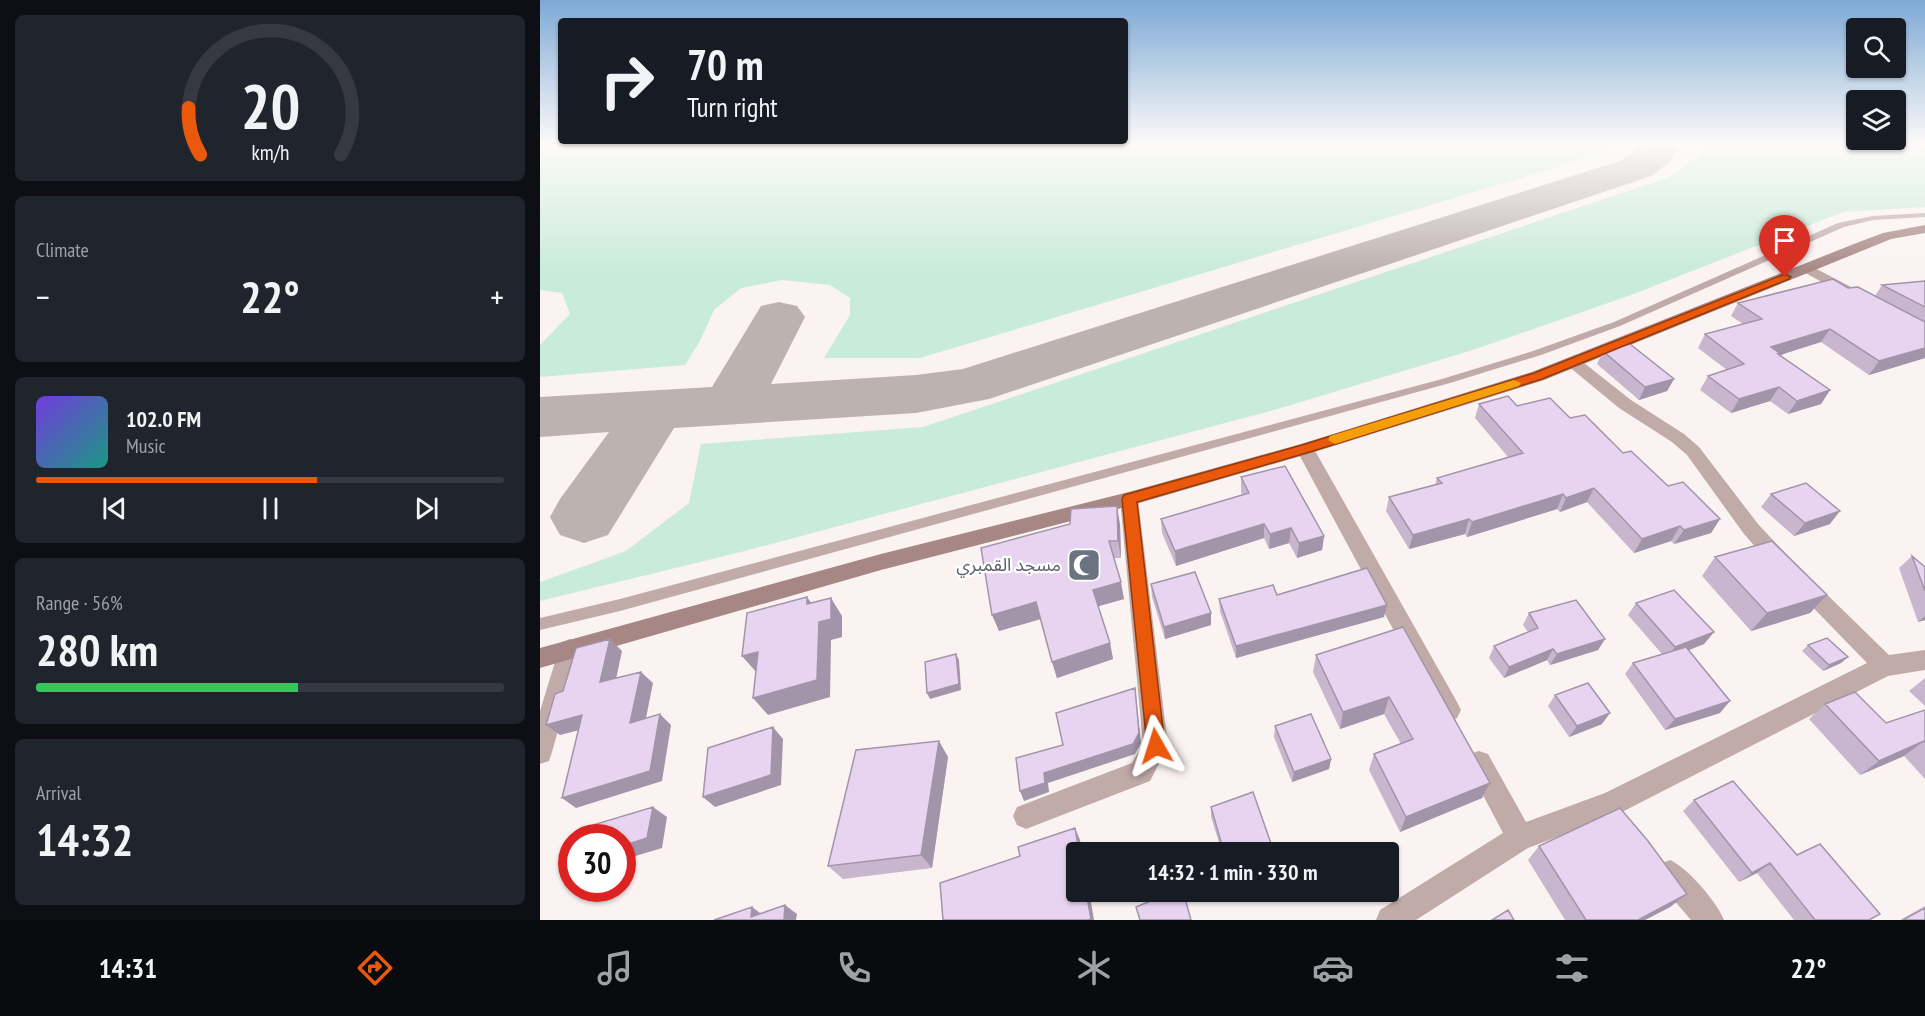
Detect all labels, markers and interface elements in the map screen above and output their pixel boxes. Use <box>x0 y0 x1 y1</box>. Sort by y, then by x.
map controls <box>1846 18 1906 150</box>
button: search <box>1846 18 1906 78</box>
text: 70 m <box>687 37 764 92</box>
icon: right <box>588 42 666 120</box>
text: 20 <box>240 65 300 146</box>
text: Turn right <box>687 90 778 124</box>
button: layers <box>1846 90 1906 150</box>
text: km/h <box>251 138 289 166</box>
pin <box>1759 215 1810 277</box>
icon: arrive <box>1768 224 1801 257</box>
text: Climate <box>36 237 89 263</box>
text: 22° <box>240 267 300 325</box>
text: − <box>36 275 50 318</box>
text: + <box>490 275 504 318</box>
text: 102.0 FM <box>126 405 201 433</box>
text: Music <box>126 433 166 459</box>
icon: previous <box>98 492 131 525</box>
icon: pause <box>254 492 287 525</box>
icon: next <box>410 492 443 525</box>
mosque icon: مسجد القمبري <box>1066 547 1102 583</box>
place label: مسجد القمبري <box>956 553 1061 578</box>
text: Range · 56% <box>36 590 123 616</box>
text: 280 km <box>36 620 158 678</box>
position arrow <box>1124 714 1188 778</box>
text: Arrival <box>36 780 81 806</box>
text: 14:32 <box>36 810 133 868</box>
speed limit sign: 30 <box>558 824 636 902</box>
text: 14:32 · 1 min · 330 m <box>1147 858 1318 886</box>
icon: directions <box>354 947 396 989</box>
icon: music <box>594 947 636 989</box>
icon: phone <box>833 947 875 989</box>
icon: climate <box>1073 947 1115 989</box>
icon: car <box>1312 947 1354 989</box>
icon: filters <box>1551 947 1593 989</box>
text: 14:31 <box>99 951 157 985</box>
text: 22° <box>1791 951 1826 985</box>

